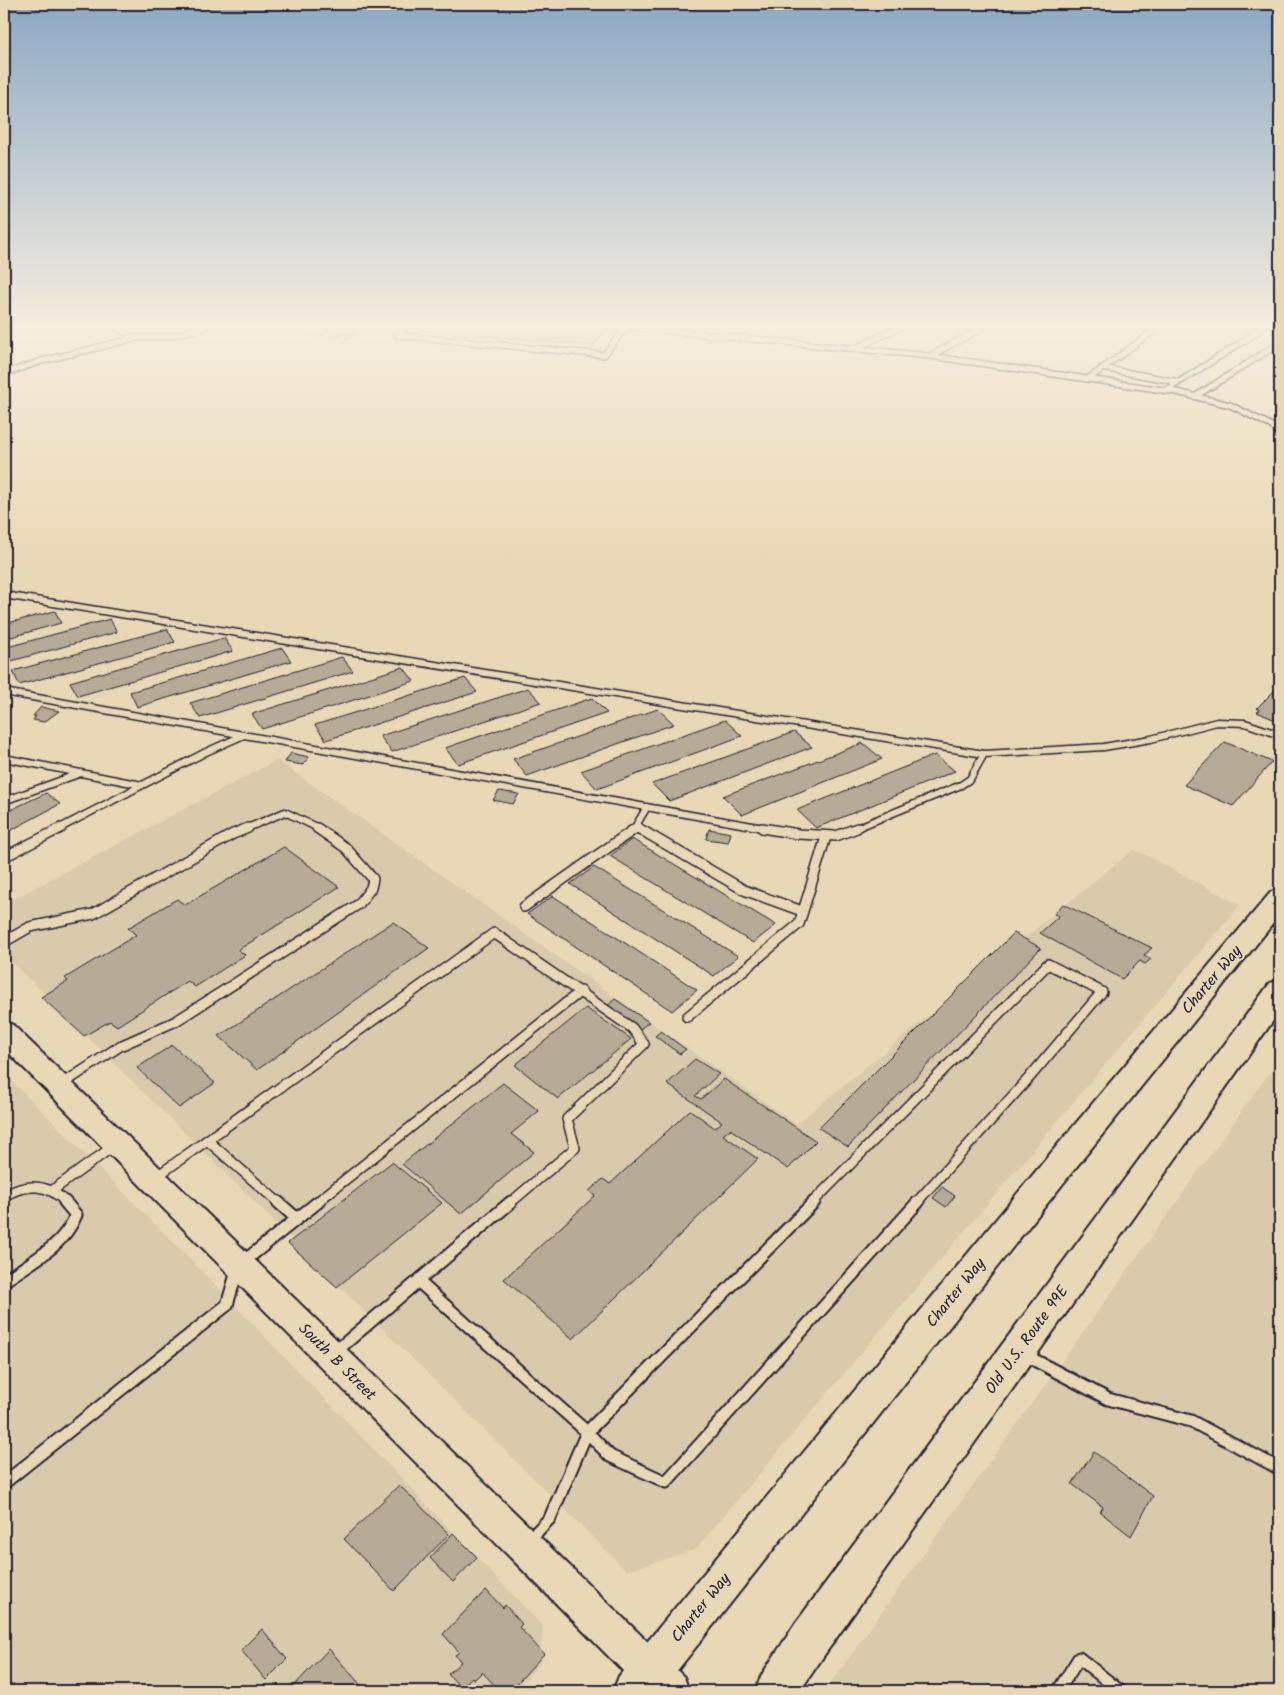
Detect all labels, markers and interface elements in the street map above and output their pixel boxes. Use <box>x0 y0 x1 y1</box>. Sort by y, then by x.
street label: Charter Way <box>1176 940 1249 1020</box>
street label: Charter Way <box>920 1252 992 1333</box>
street label: Old U.S. Route 99E <box>979 1280 1075 1400</box>
street label: South B Street <box>292 1317 382 1407</box>
street label: Charter Way <box>665 1567 737 1648</box>

